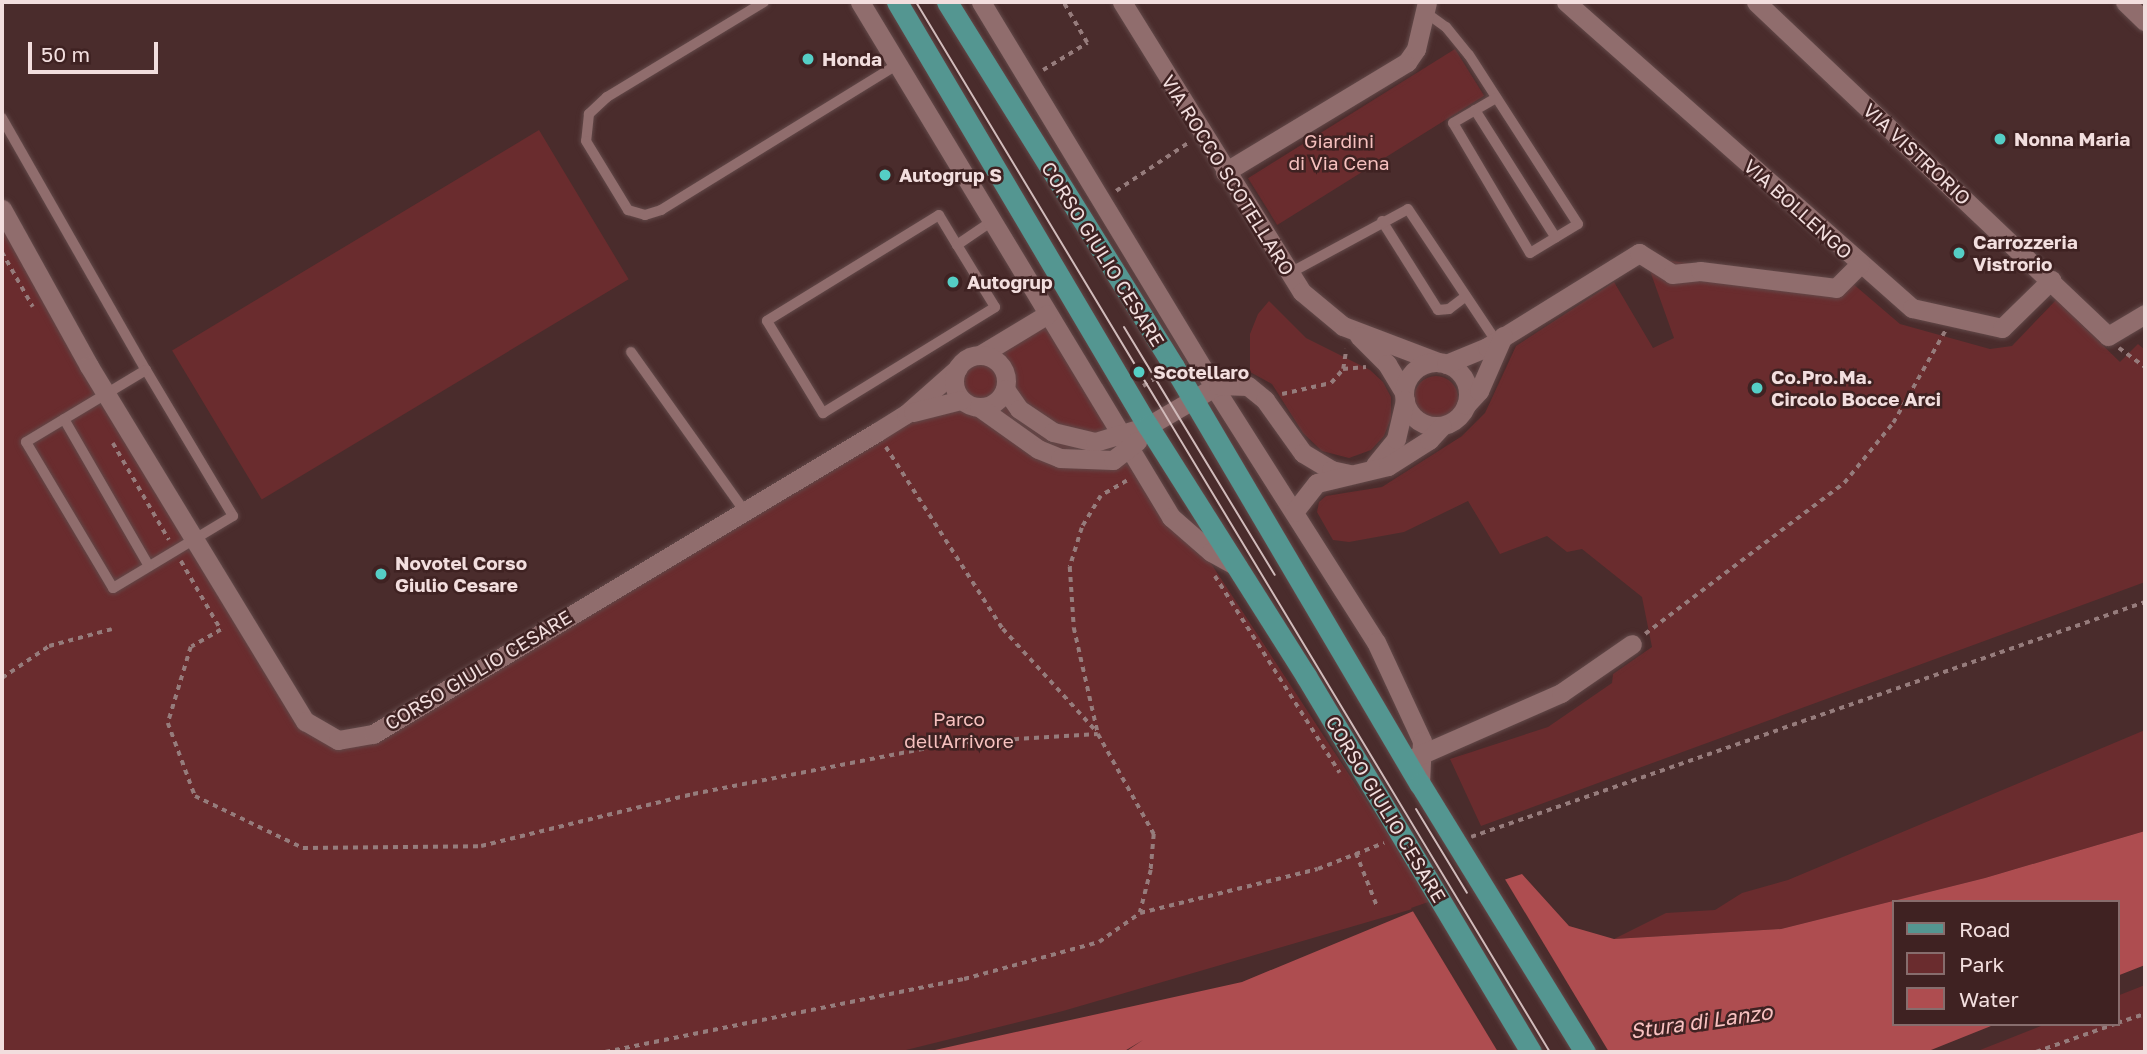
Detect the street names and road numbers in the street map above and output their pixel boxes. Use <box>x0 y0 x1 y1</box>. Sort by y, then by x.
street label: VIA ROCCO SCOTELLARO <box>1157 71 1299 279</box>
street label: VIA VISTRORIO <box>1859 98 1975 210</box>
street label: VIA BOLLENGO <box>1739 154 1857 264</box>
street label: CORSO GIULIO CESARE <box>1037 157 1169 351</box>
street label: CORSO GIULIO CESARE <box>381 605 575 735</box>
street label: CORSO GIULIO CESARE <box>1321 712 1451 906</box>

